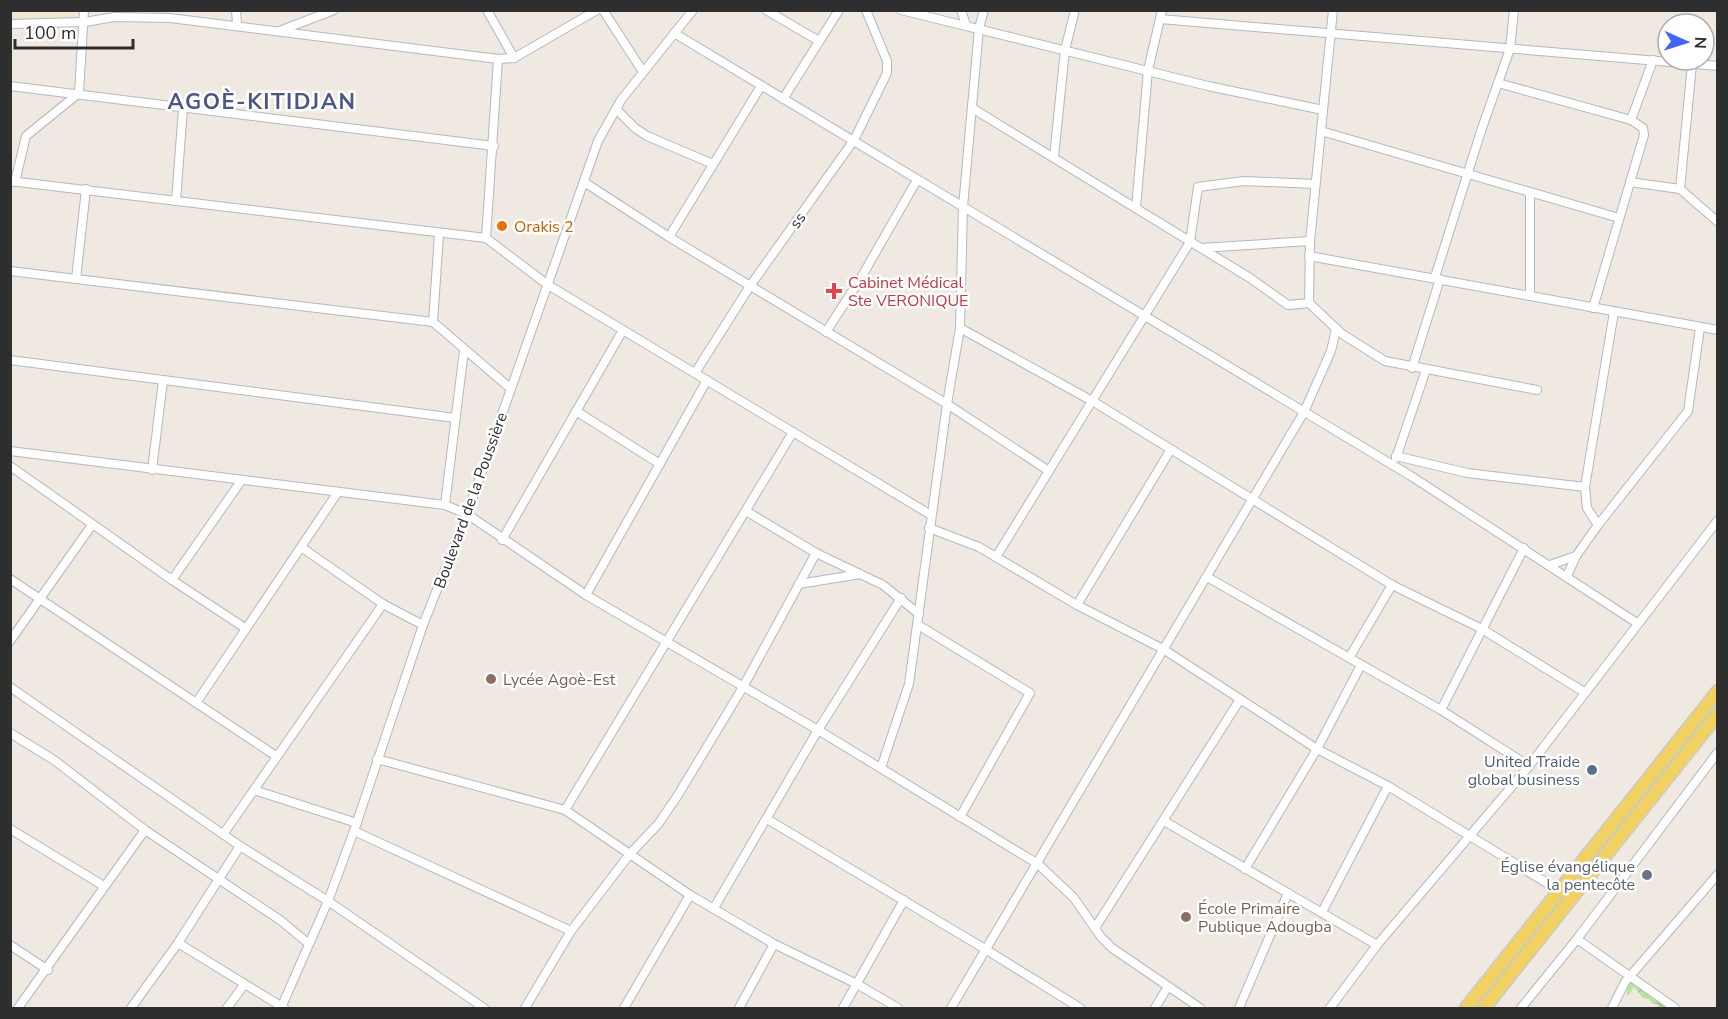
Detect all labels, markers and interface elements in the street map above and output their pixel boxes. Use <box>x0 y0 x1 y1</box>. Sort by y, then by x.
scale bar <box>15 12 134 50</box>
north arrow <box>1656 12 1716 72</box>
text: 100 m <box>24 21 76 45</box>
text: N <box>1689 36 1711 49</box>
district label: AGOÈ-KITIDJAN <box>168 87 356 117</box>
street label: ss <box>784 208 811 233</box>
place label: Orakis 2 <box>514 216 574 238</box>
marker: Orakis 2 <box>495 219 509 233</box>
place label: Cabinet Médical Ste VERONIQUE <box>848 272 968 312</box>
marker: Cabinet Médical Ste VERONIQUE <box>825 282 843 300</box>
street label: Boulevard de la Poussière <box>429 409 513 592</box>
place label: Lycée Agoè-Est <box>503 669 616 691</box>
marker: Lycée Agoè-Est <box>484 672 498 686</box>
place label: United Traide global business <box>1468 751 1580 791</box>
marker: United Traide global business <box>1585 763 1599 777</box>
place label: Église évangélique la pentecôte <box>1500 856 1635 896</box>
marker: Église évangélique la pentecôte <box>1640 868 1654 882</box>
place label: École Primaire Publique Adougba <box>1198 898 1332 938</box>
marker: École Primaire Publique Adougba <box>1179 910 1193 924</box>

